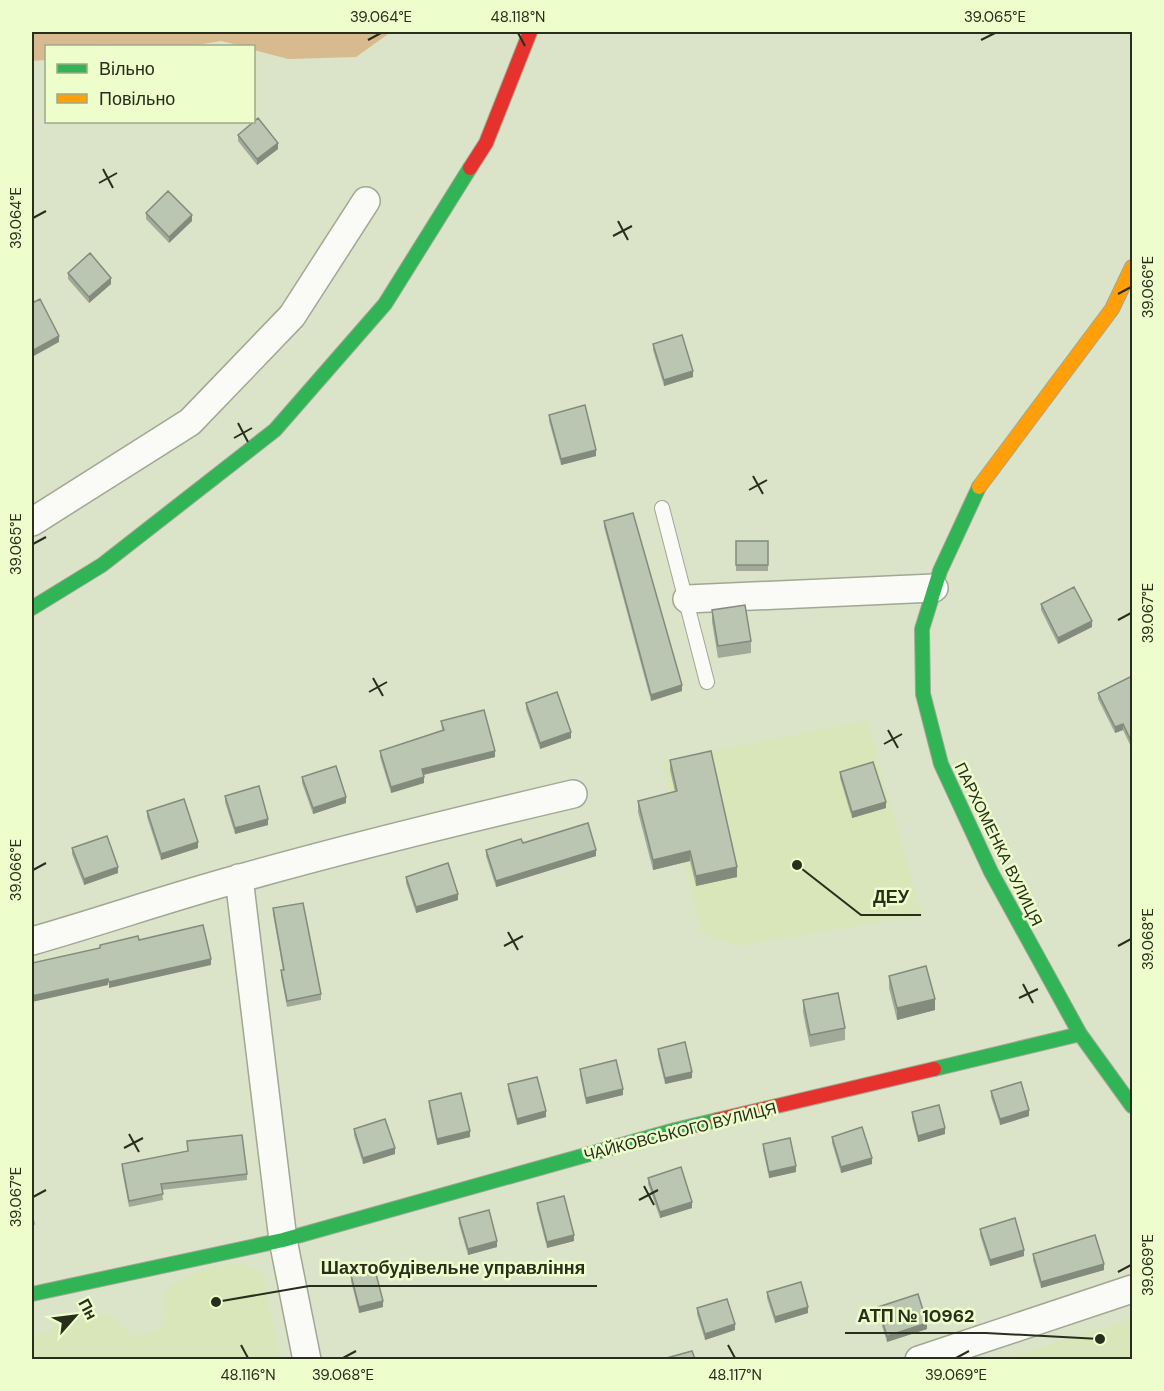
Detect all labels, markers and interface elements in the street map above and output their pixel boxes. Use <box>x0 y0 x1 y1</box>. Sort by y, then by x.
text: 39.064°E <box>350 7 412 27</box>
text: 48.118°N <box>491 7 545 27</box>
text: 39.065°E <box>964 7 1026 27</box>
legend <box>45 45 255 123</box>
text: Вільно <box>99 57 155 81</box>
text: Повільно <box>99 87 175 111</box>
text: 39.064°E <box>6 187 26 249</box>
text: 39.066°E <box>1138 256 1158 318</box>
text: 39.065°E <box>6 513 26 575</box>
text: 39.067°E <box>1138 583 1158 643</box>
street label: ПАРХОМЕНКА ВУЛИЦЯ <box>950 759 1047 930</box>
text: 39.066°E <box>6 839 26 901</box>
callout: ДЕУ <box>861 879 921 915</box>
text: ДЕУ <box>873 885 910 909</box>
text: 39.068°E <box>1138 908 1158 970</box>
street label: ЧАЙКОВСЬКОГО ВУЛИЦЯ <box>582 1097 779 1166</box>
text: 39.067°E <box>6 1167 26 1227</box>
text: 39.069°E <box>1138 1234 1158 1296</box>
callout: Шахтобудівельне управління <box>309 1250 597 1286</box>
text: Шахтобудівельне управління <box>321 1256 585 1280</box>
north arrow <box>45 1286 105 1346</box>
text: Пн <box>74 1295 102 1323</box>
callout: АТП № 10962 <box>845 1297 986 1333</box>
text: АТП № 10962 <box>858 1304 974 1328</box>
text: 48.116°N <box>220 1365 276 1385</box>
text: 39.068°E <box>312 1365 374 1385</box>
text: 48.117°N <box>708 1365 762 1385</box>
text: 39.069°E <box>925 1365 987 1385</box>

